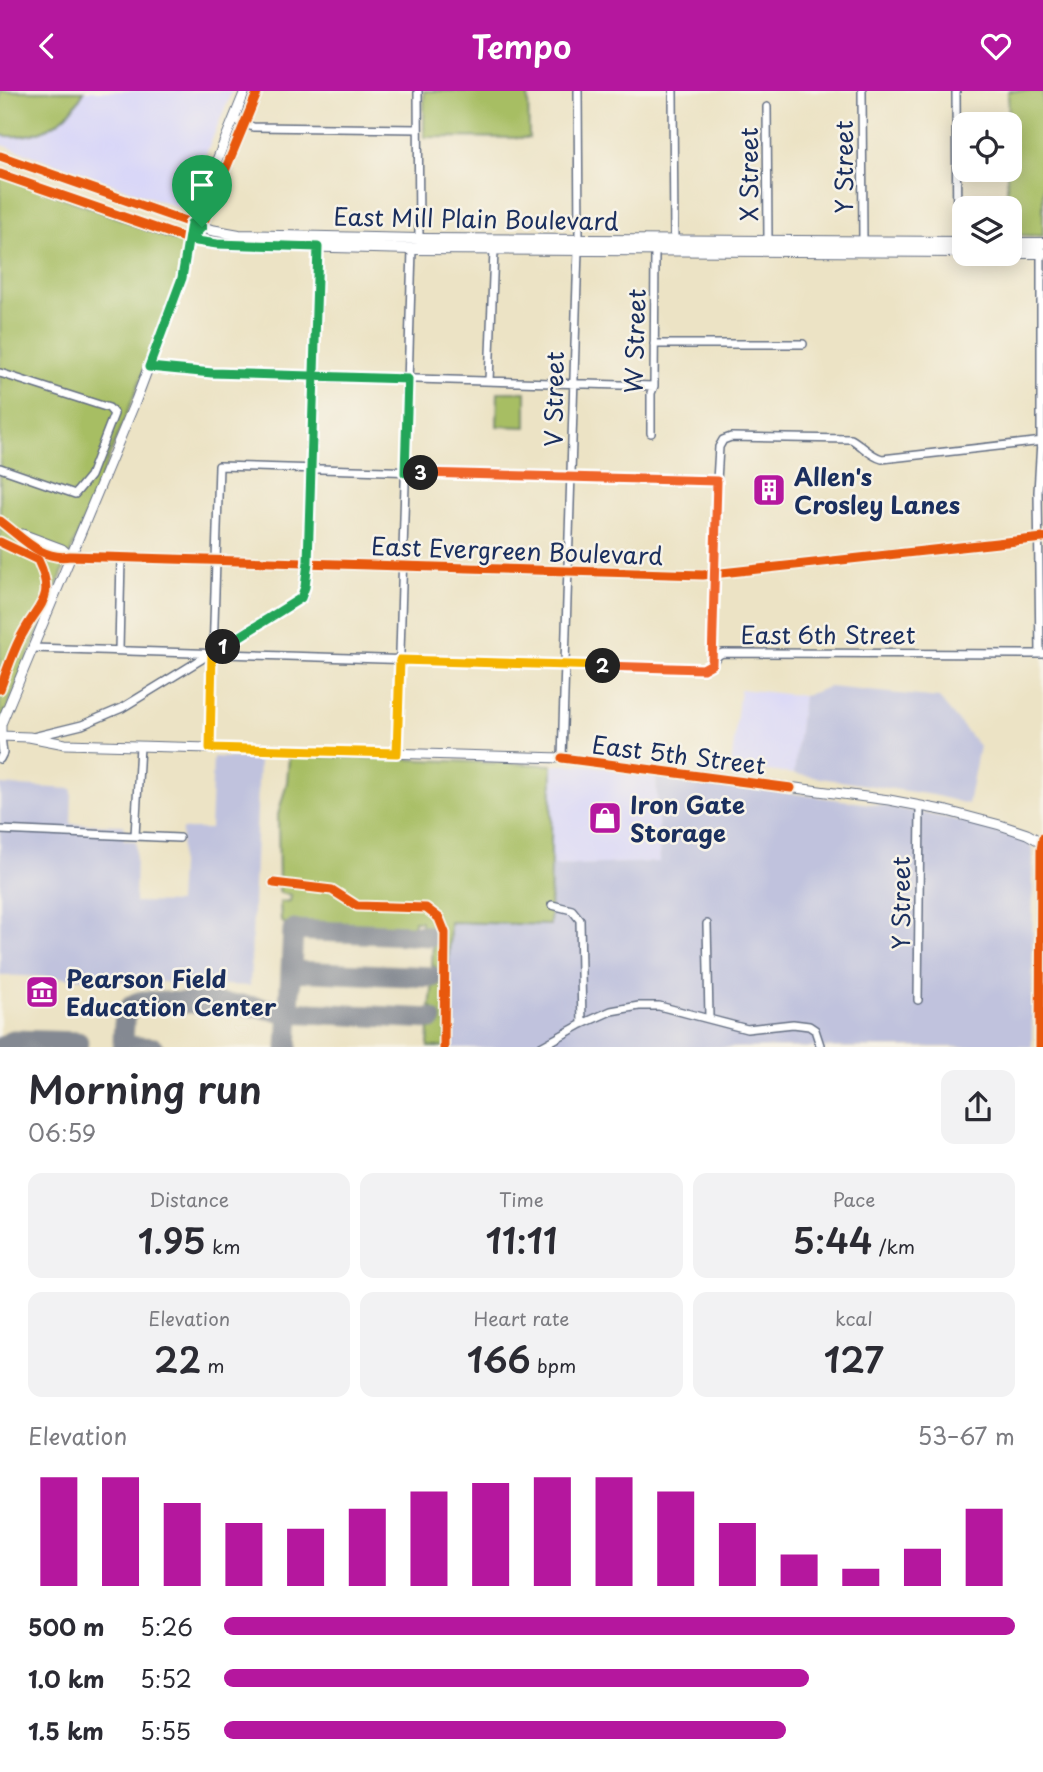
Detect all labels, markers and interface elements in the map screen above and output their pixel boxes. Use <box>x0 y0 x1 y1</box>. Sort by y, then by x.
text: Tempo <box>471 22 572 70</box>
icon: back <box>28 27 66 65</box>
icon: heart <box>977 27 1015 65</box>
map controls <box>952 112 1022 266</box>
button: locate <box>952 112 1022 182</box>
street label: Y Street <box>825 120 861 214</box>
street label: X Street <box>730 127 766 221</box>
pin <box>172 155 232 227</box>
icon: arrive <box>183 166 221 204</box>
button: layers <box>952 196 1022 266</box>
street label: East Mill Plain Boulevard <box>333 198 619 238</box>
street label: W Street <box>614 288 654 394</box>
street label: V Street <box>534 351 572 447</box>
pin: 3 <box>404 455 438 491</box>
text: 3 <box>414 458 427 486</box>
place label: Allen's Crosley Lanes <box>794 458 960 522</box>
building icon: Allen's Crosley Lanes <box>750 471 788 509</box>
street label: East Evergreen Boulevard <box>370 527 664 573</box>
street label: East 6th Street <box>740 616 916 652</box>
pin: 1 <box>206 629 241 665</box>
text: 1 <box>218 632 227 660</box>
pin: 2 <box>586 649 620 683</box>
text: 2 <box>596 651 609 679</box>
street label: East 5th Street <box>590 725 768 783</box>
place label: Iron Gate Storage <box>630 786 745 850</box>
shop icon: Iron Gate Storage <box>586 799 624 837</box>
street label: Y Street <box>882 856 918 950</box>
place label: Pearson Field Education Center <box>66 960 277 1024</box>
museum icon: Pearson Field Education Center <box>23 973 61 1011</box>
text: Morning run <box>28 1060 262 1117</box>
button: share <box>941 1070 1015 1144</box>
text: 06:59 <box>28 1115 96 1150</box>
text: Distance <box>149 1185 229 1213</box>
text: Time <box>499 1185 544 1213</box>
text: Pace <box>832 1185 875 1213</box>
text: 1.95 <box>138 1213 206 1266</box>
text: 11:11 <box>486 1213 557 1266</box>
text: 5:44 <box>793 1213 873 1266</box>
text: km <box>206 1232 240 1260</box>
text: /km <box>873 1232 915 1260</box>
text: Elevation <box>148 1304 230 1332</box>
text: Heart rate <box>474 1304 569 1332</box>
text: kcal <box>835 1304 873 1332</box>
text: 22 <box>154 1332 201 1385</box>
text: 166 <box>467 1332 531 1385</box>
text: 127 <box>824 1332 884 1385</box>
text: m <box>201 1351 225 1379</box>
text: bpm <box>531 1351 576 1379</box>
text: Elevation <box>28 1418 127 1453</box>
text: 53–67 m <box>917 1418 1015 1453</box>
text: 500 m <box>28 1609 105 1644</box>
text: 5:26 <box>140 1609 193 1644</box>
text: 1.0 km <box>28 1661 105 1696</box>
text: 5:52 <box>140 1661 192 1696</box>
text: 1.5 km <box>28 1713 104 1748</box>
text: 5:55 <box>140 1713 191 1748</box>

